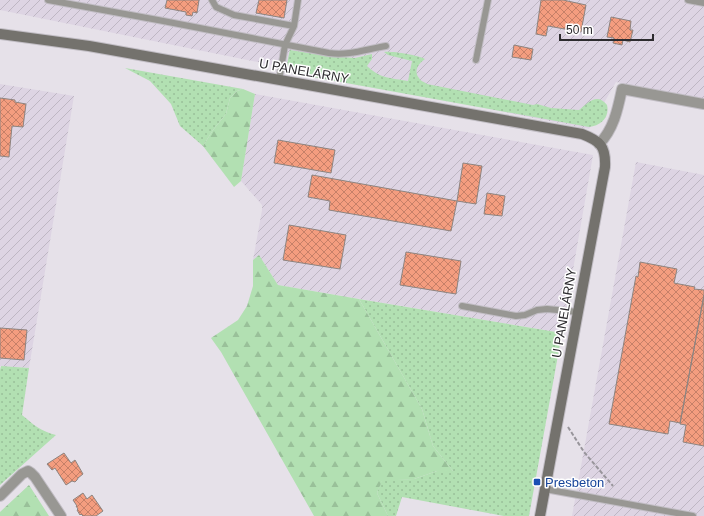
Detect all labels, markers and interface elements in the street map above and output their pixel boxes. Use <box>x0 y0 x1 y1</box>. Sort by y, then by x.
scale bar <box>560 16 653 42</box>
text: 50 m <box>566 23 593 37</box>
street label: U PANELÁRNY <box>258 56 350 86</box>
street label: U PANELÁRNY <box>549 267 579 359</box>
place label: Presbeton <box>545 475 604 490</box>
marker: Presbeton <box>532 477 542 487</box>

